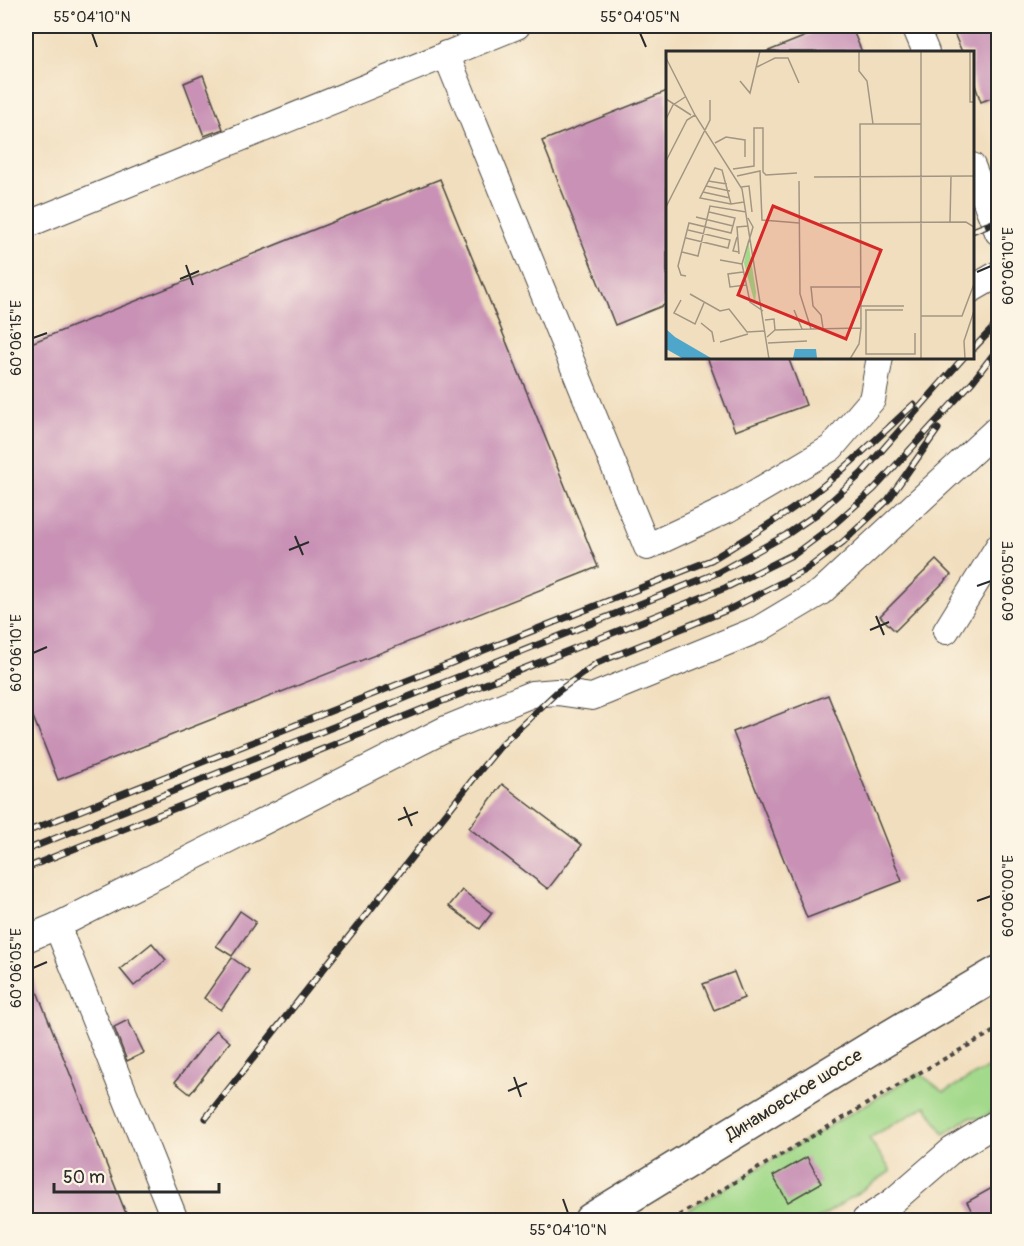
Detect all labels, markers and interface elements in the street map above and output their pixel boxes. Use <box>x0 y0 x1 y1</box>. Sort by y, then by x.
text: 55°04'10"N <box>53 8 131 27</box>
text: 55°04'05"N <box>600 8 680 27</box>
inset map <box>666 51 973 358</box>
text: 60°06'10"E <box>999 227 1018 305</box>
text: 60°06'15"E <box>7 300 26 376</box>
text: 60°06'05"E <box>999 541 1018 621</box>
text: 60°06'10"E <box>7 614 26 692</box>
text: 60°06'00"E <box>999 855 1018 937</box>
text: 60°06'05"E <box>7 928 26 1008</box>
street label: Динамовское шоссе <box>720 1044 867 1147</box>
scale bar <box>54 1156 219 1194</box>
text: 50 m <box>63 1166 105 1189</box>
text: 55°04'10"N <box>529 1221 607 1240</box>

